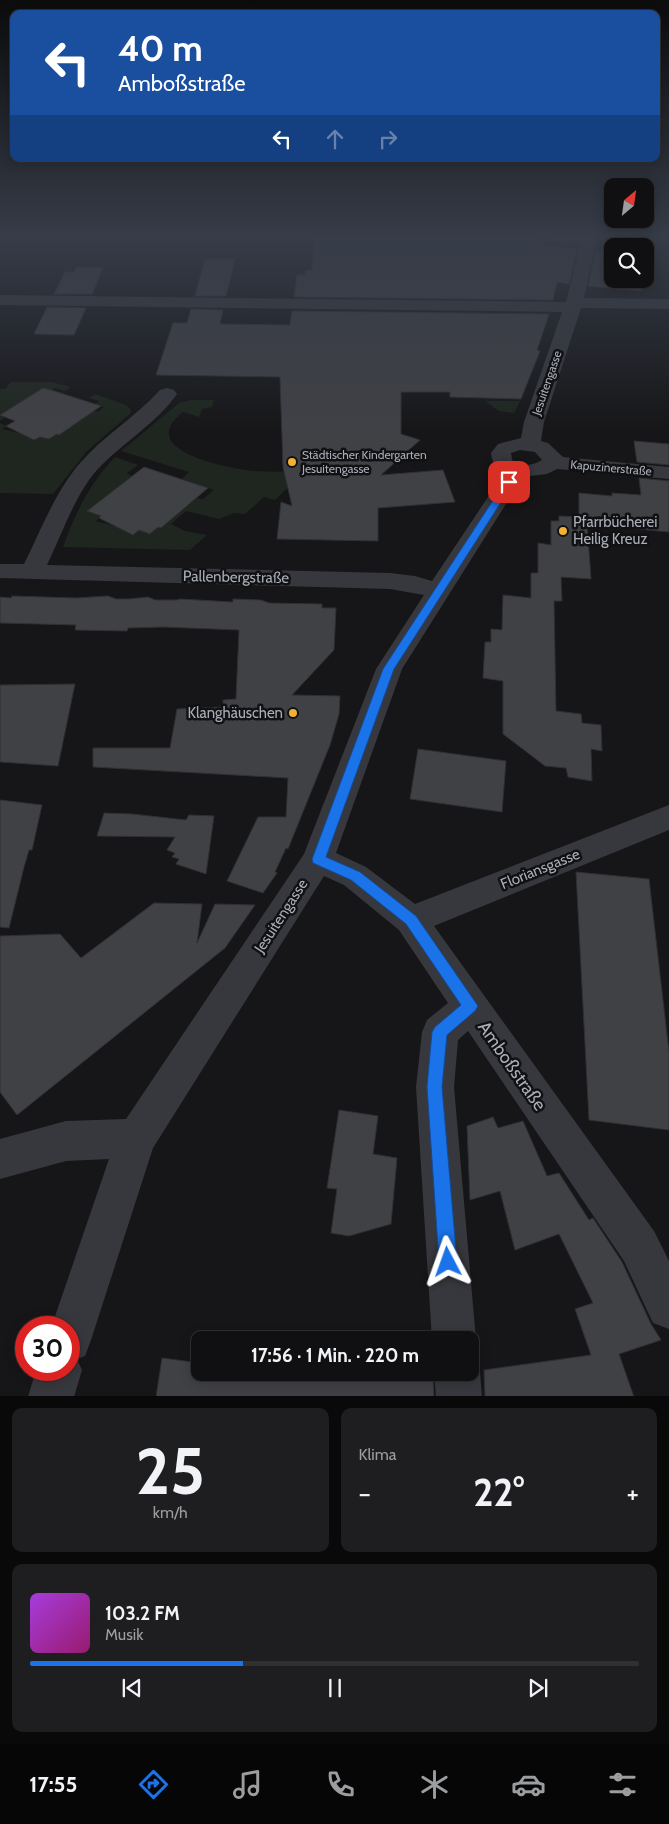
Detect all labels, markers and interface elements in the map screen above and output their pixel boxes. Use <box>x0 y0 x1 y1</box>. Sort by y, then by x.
text: 40 m <box>118 27 203 70</box>
icon: left <box>35 30 100 95</box>
text: Amboßstraße <box>118 70 245 97</box>
icon: left <box>268 125 296 153</box>
icon: ahead <box>321 125 349 153</box>
icon: right <box>374 125 402 153</box>
north arrow <box>604 178 654 228</box>
map controls <box>604 178 654 288</box>
button: search <box>604 238 654 288</box>
street label: Jesuitengasse <box>528 348 565 418</box>
place label: Städtischer Kindergarten Jesuitengasse <box>301 447 427 476</box>
marker: Städtischer Kindergarten Jesuitengasse <box>286 456 298 468</box>
street label: Kapuzinerstraße <box>570 456 652 479</box>
pin <box>488 461 530 503</box>
icon: arrive <box>495 468 523 496</box>
place label: Pfarrbücherei Heilig Kreuz <box>573 513 657 548</box>
marker: Pfarrbücherei Heilig Kreuz <box>557 525 569 537</box>
street label: Pallenbergstraße <box>183 567 290 587</box>
place label: Klanghäuschen <box>188 704 283 722</box>
marker: Klanghäuschen <box>287 707 299 719</box>
street label: Floriansgasse <box>498 845 583 893</box>
street label: Jesuitengasse <box>250 875 312 957</box>
street label: Amboßstraße <box>473 1017 551 1115</box>
position arrow <box>421 1235 473 1287</box>
speed limit sign: 30 <box>15 1316 80 1381</box>
text: 17:56 · 1 Min. · 220 m <box>251 1344 419 1367</box>
text: 25 <box>136 1431 205 1510</box>
text: Klima <box>359 1445 396 1464</box>
text: 22° <box>473 1469 524 1516</box>
text: − <box>359 1476 371 1510</box>
text: + <box>627 1476 639 1510</box>
text: km/h <box>153 1503 188 1522</box>
text: 103.2 FM <box>105 1602 180 1625</box>
text: Musik <box>105 1625 143 1644</box>
icon: previous <box>118 1674 146 1702</box>
icon: pause <box>321 1674 349 1702</box>
icon: next <box>524 1674 552 1702</box>
icon: directions <box>136 1767 171 1802</box>
icon: music <box>230 1767 265 1802</box>
icon: phone <box>323 1767 358 1802</box>
icon: climate <box>417 1767 452 1802</box>
icon: car <box>511 1767 546 1802</box>
icon: filters <box>605 1767 640 1802</box>
text: 17:55 <box>29 1771 77 1798</box>

